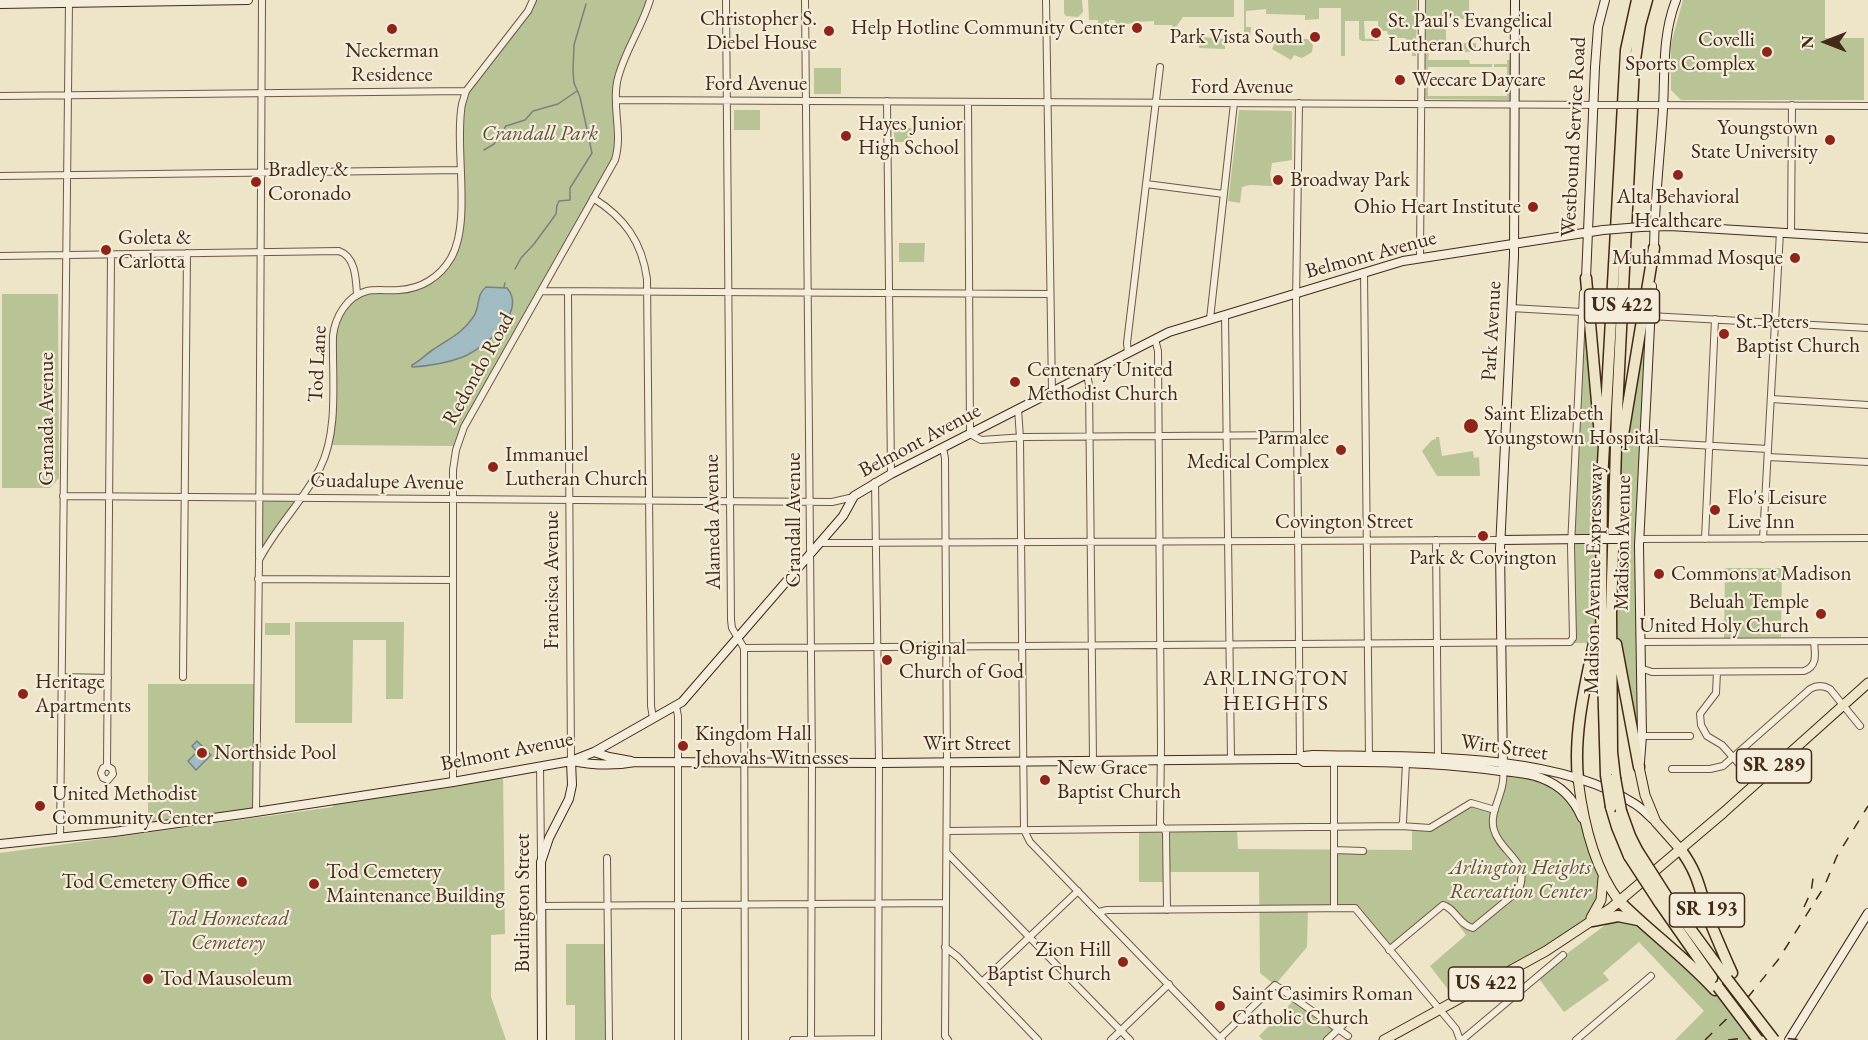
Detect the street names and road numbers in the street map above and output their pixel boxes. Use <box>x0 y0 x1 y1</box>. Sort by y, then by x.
street label: Westbound Service Road <box>1556 36 1592 238</box>
street label: Ford Avenue <box>705 71 807 97</box>
street label: Ford Avenue <box>1191 74 1293 100</box>
street label: Belmont Avenue <box>1303 225 1439 285</box>
street label: Park Avenue <box>1477 280 1507 382</box>
road number: US 422 <box>1584 289 1660 323</box>
street label: Redondo Road <box>438 309 520 429</box>
street label: Tod Lane <box>303 325 333 403</box>
street label: Granada Avenue <box>34 352 60 486</box>
street label: Belmont Avenue <box>855 398 985 484</box>
street label: Crandall Avenue <box>781 453 807 587</box>
street label: Alameda Avenue <box>699 454 727 590</box>
street label: Madison Avenue Expressway <box>1579 463 1609 695</box>
street label: Guadalupe Avenue <box>310 468 464 496</box>
street label: Madison Avenue <box>1609 475 1637 611</box>
street label: Covington Street <box>1275 509 1413 535</box>
street label: Francisca Avenue <box>539 511 565 649</box>
street label: Belmont Avenue <box>439 727 575 777</box>
street label: Wirt Street <box>1459 729 1549 767</box>
street label: Wirt Street <box>923 731 1011 757</box>
road number: SR 289 <box>1736 749 1812 783</box>
street label: Burlington Street <box>510 833 536 973</box>
road number: SR 193 <box>1670 893 1744 927</box>
road number: US 422 <box>1448 967 1524 1001</box>

